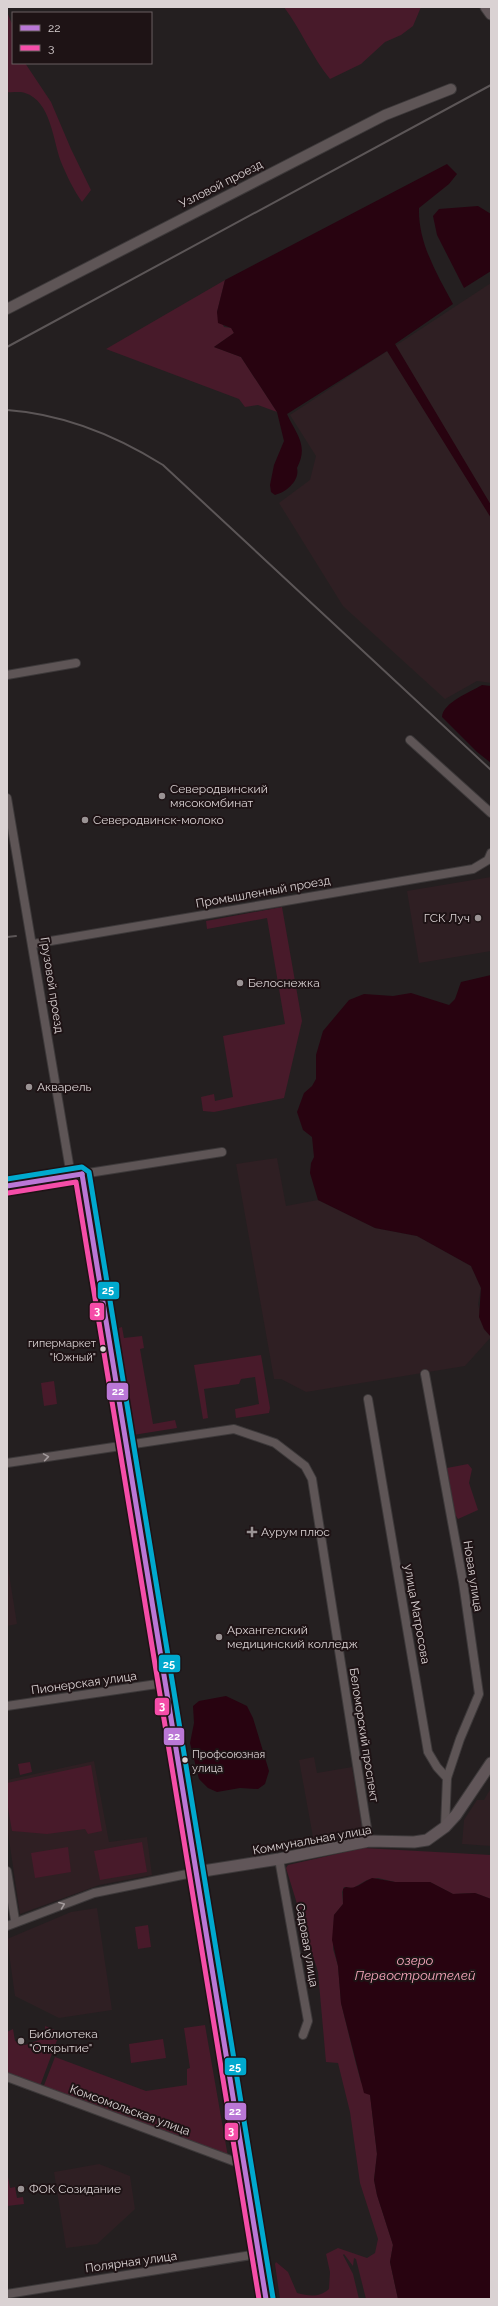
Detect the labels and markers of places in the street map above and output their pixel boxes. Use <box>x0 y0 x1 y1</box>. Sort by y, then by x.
place label: Северодвинский мясокомбинат <box>170 782 268 810</box>
marker: Северодвинский мясокомбинат <box>157 791 167 801</box>
place label: Северодвинск-молоко <box>93 813 224 827</box>
marker: Северодвинск-молоко <box>80 815 90 825</box>
place label: ГСК Луч <box>424 911 470 925</box>
marker: ГСК Луч <box>473 913 483 923</box>
place label: Белоснежка <box>248 976 320 990</box>
marker: Белоснежка <box>235 978 245 988</box>
place label: Акварель <box>37 1080 92 1094</box>
marker: Акварель <box>24 1082 34 1092</box>
place label: гипермаркет "Южный" <box>28 1337 97 1364</box>
marker: гипермаркет "Южный" <box>98 1344 108 1354</box>
place label: Аурум плюс <box>261 1525 330 1539</box>
marker: Аурум плюс <box>246 1526 258 1538</box>
place label: Архангелский медицинский колледж <box>227 1623 358 1651</box>
marker: Архангелский медицинский колледж <box>214 1632 224 1642</box>
place label: Профсоюзная улица <box>192 1748 265 1775</box>
marker: Профсоюзная улица <box>180 1755 190 1765</box>
place label: Библиотека "Открытие" <box>29 2027 98 2055</box>
marker: Библиотека "Открытие" <box>16 2036 26 2046</box>
place label: ФОК Созидание <box>29 2182 121 2196</box>
marker: ФОК Созидание <box>16 2184 26 2194</box>

